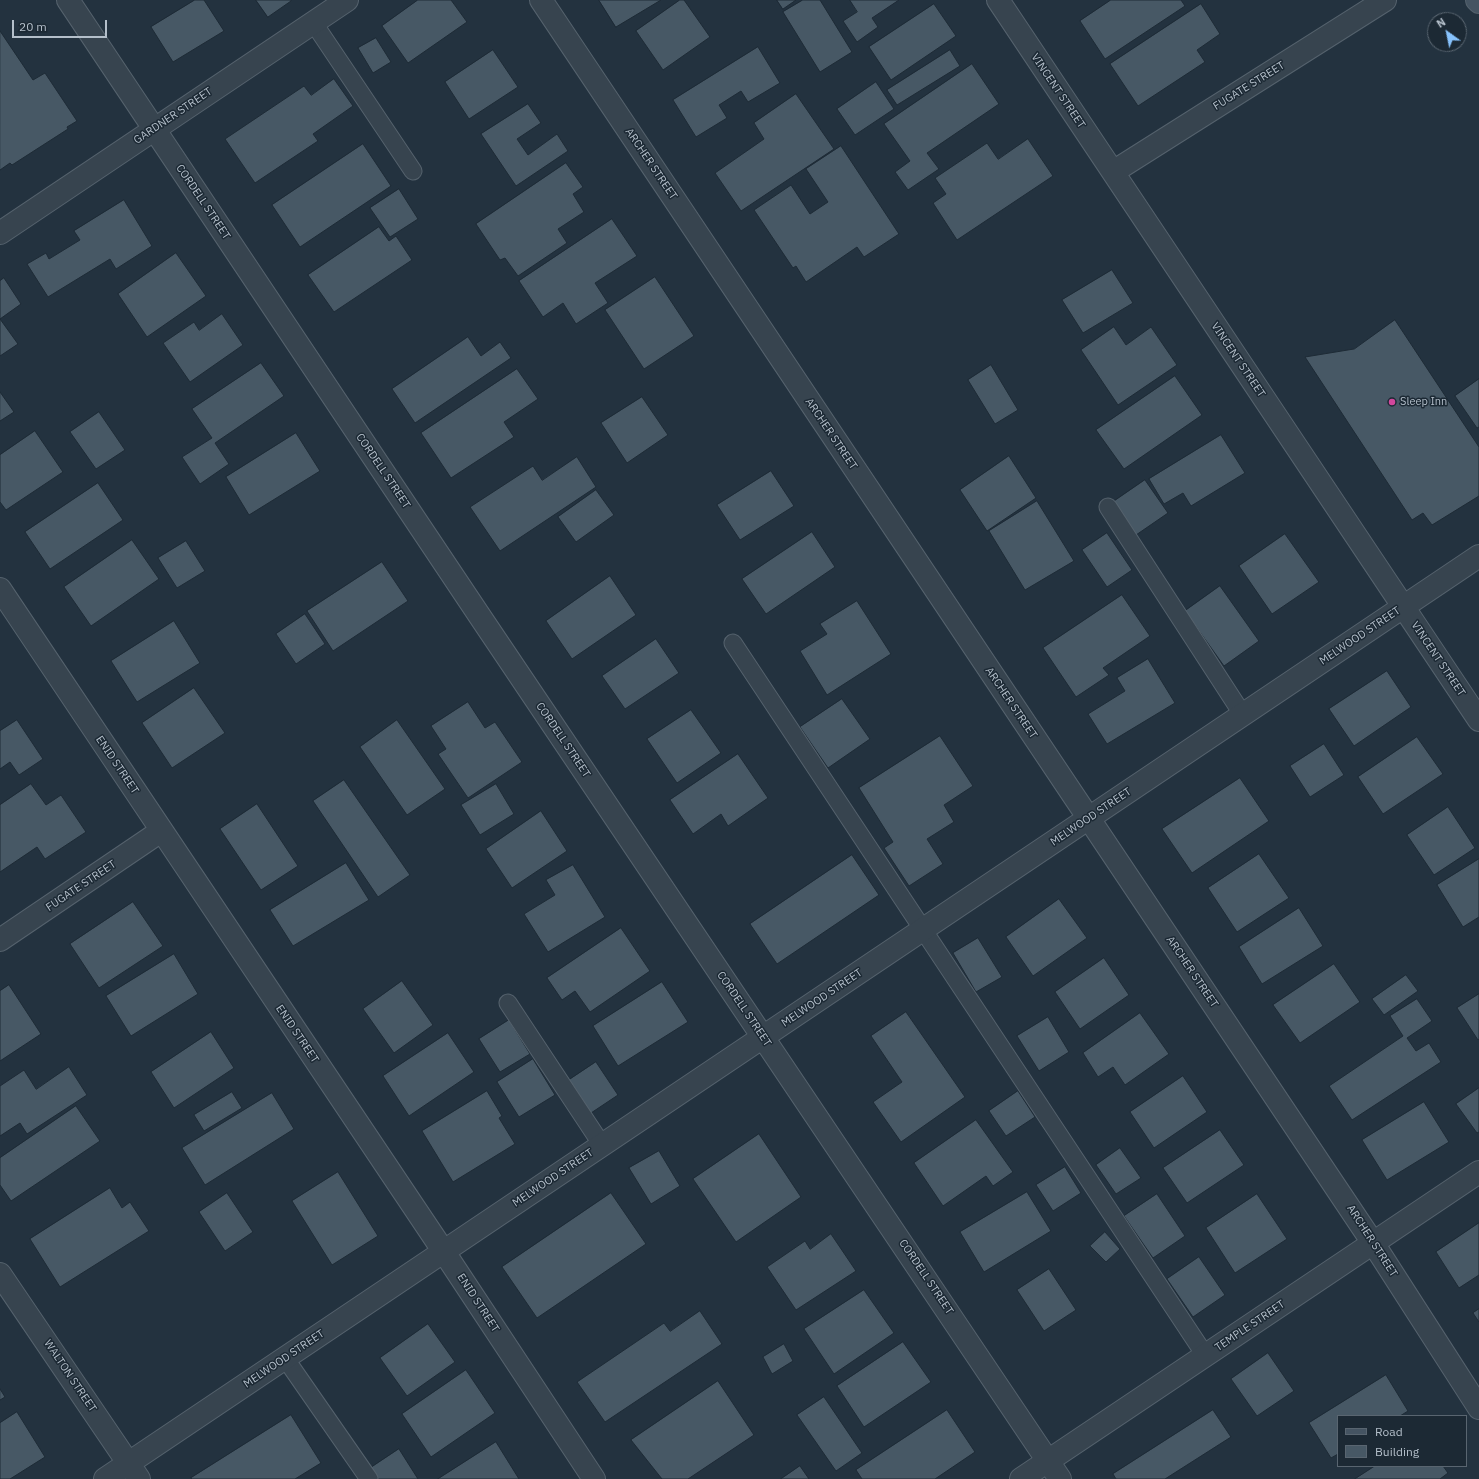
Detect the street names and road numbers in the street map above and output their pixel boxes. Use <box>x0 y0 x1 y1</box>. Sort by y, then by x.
street label: VINCENT STREET <box>1028 51 1088 131</box>
street label: FUGATE STREET <box>1211 59 1287 113</box>
street label: GARDNER STREET <box>131 85 215 147</box>
street label: ARCHER STREET <box>622 126 680 202</box>
street label: CORDELL STREET <box>173 162 233 242</box>
street label: VINCENT STREET <box>1208 320 1268 400</box>
street label: ARCHER STREET <box>802 396 860 472</box>
street label: CORDELL STREET <box>353 431 413 511</box>
street label: MELWOOD STREET <box>1317 604 1403 668</box>
street label: VINCENT STREET <box>1408 619 1468 699</box>
street label: ARCHER STREET <box>982 665 1040 741</box>
street label: CORDELL STREET <box>533 700 593 780</box>
street label: ENID STREET <box>93 733 141 797</box>
street label: MELWOOD STREET <box>1048 785 1134 849</box>
street label: FUGATE STREET <box>43 858 119 914</box>
street label: ARCHER STREET <box>1163 934 1221 1010</box>
street label: MELWOOD STREET <box>779 966 865 1030</box>
street label: CORDELL STREET <box>714 969 774 1049</box>
street label: ENID STREET <box>273 1002 321 1066</box>
street label: MELWOOD STREET <box>510 1146 596 1210</box>
street label: ARCHER STREET <box>1344 1202 1400 1280</box>
street label: CORDELL STREET <box>896 1237 956 1317</box>
street label: ENID STREET <box>454 1271 502 1335</box>
street label: TEMPLE STREET <box>1213 1298 1287 1354</box>
street label: MELWOOD STREET <box>241 1327 327 1391</box>
street label: WALTON STREET <box>41 1337 99 1415</box>

